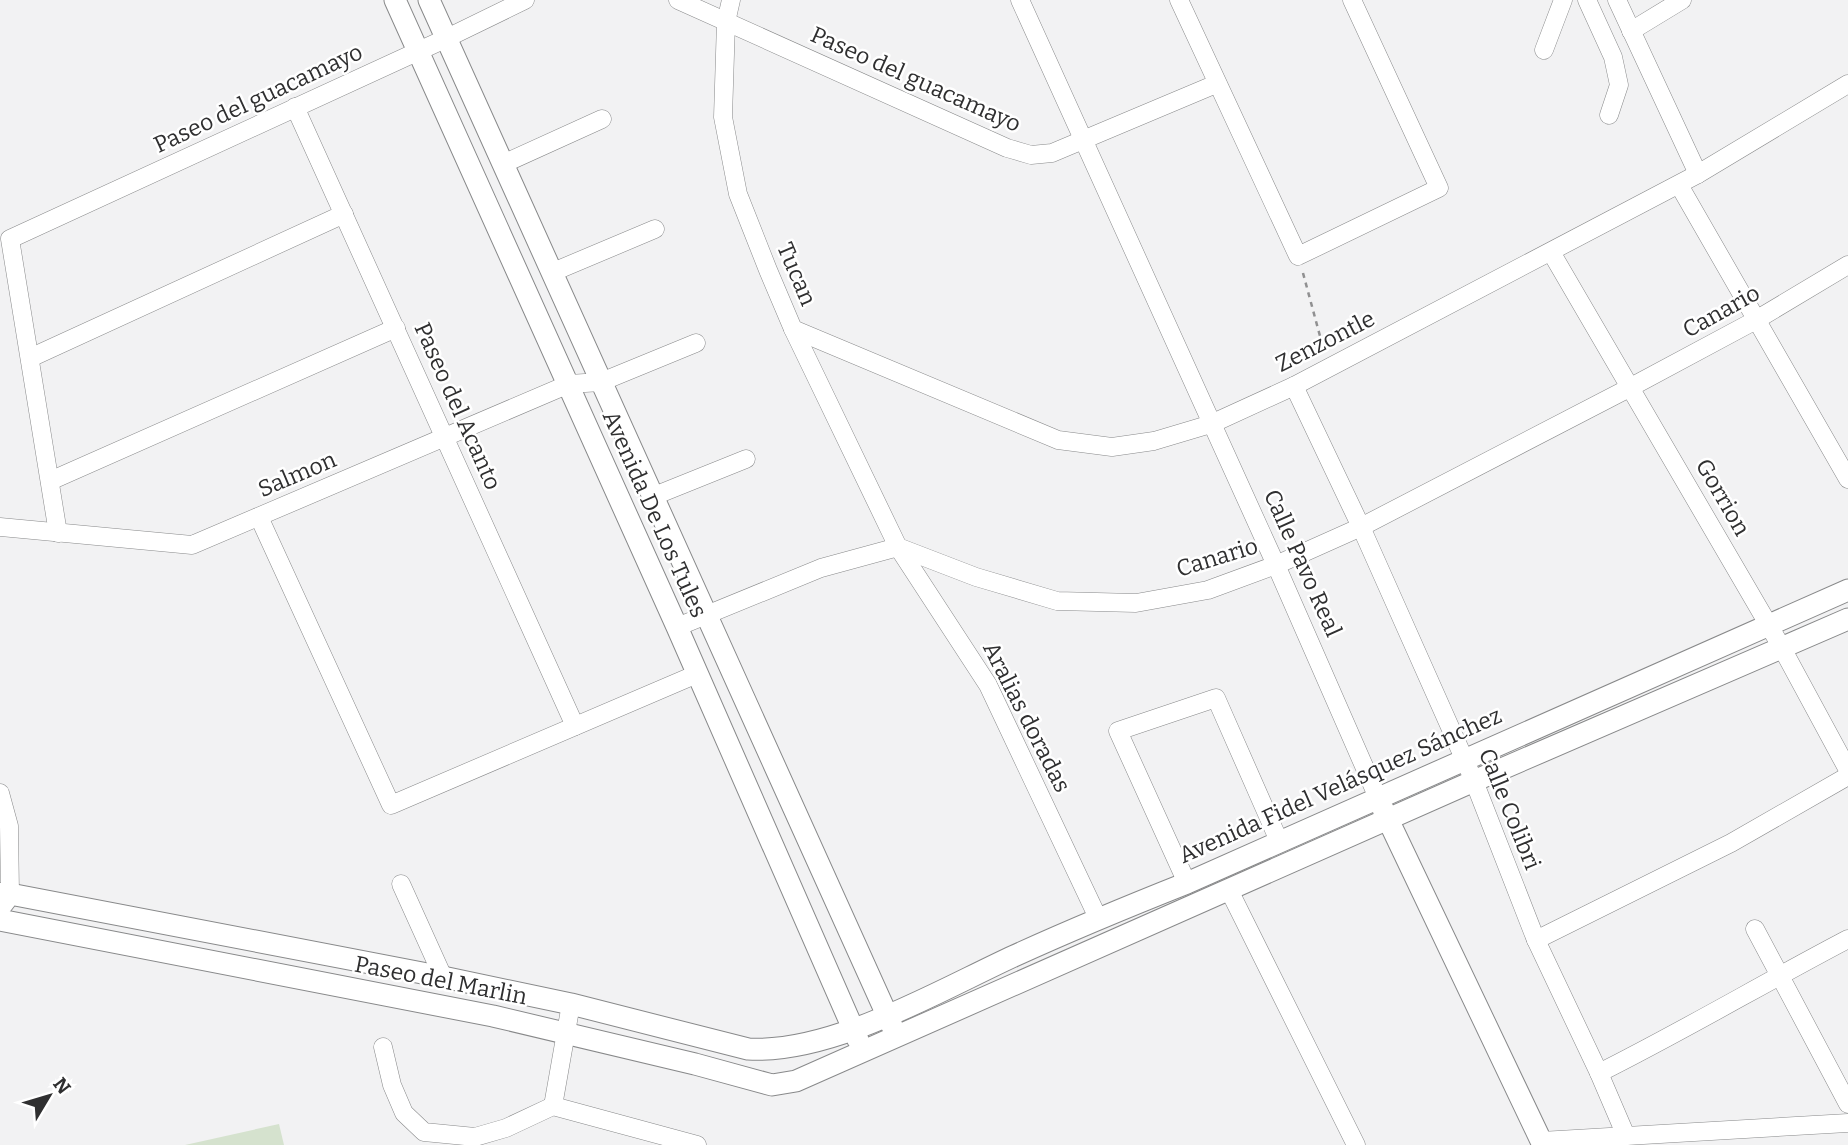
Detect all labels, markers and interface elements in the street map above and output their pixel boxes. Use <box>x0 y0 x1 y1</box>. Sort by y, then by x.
street label: Paseo del guacamayo <box>807 20 1025 138</box>
street label: Paseo del guacamayo <box>149 37 367 159</box>
street label: Tucan <box>771 238 823 310</box>
street label: Canario <box>1677 278 1765 344</box>
street label: Zenzontle <box>1271 304 1379 378</box>
street label: Paseo del Acanto <box>409 318 507 494</box>
street label: Avenida De Los Tules <box>597 406 713 622</box>
street label: Salmon <box>254 445 341 503</box>
street label: Gorrion <box>1690 453 1756 541</box>
street label: Calle Pavo Real <box>1258 485 1348 641</box>
street label: Canario <box>1173 531 1261 583</box>
street label: Aralias doradas <box>977 637 1077 797</box>
street label: Avenida Fidel Velásquez Sánchez <box>1174 701 1506 869</box>
street label: Calle Colibri <box>1473 744 1547 874</box>
street label: Paseo del Marlin <box>352 950 530 1011</box>
north arrow <box>14 1061 84 1131</box>
text: N <box>48 1073 76 1099</box>

